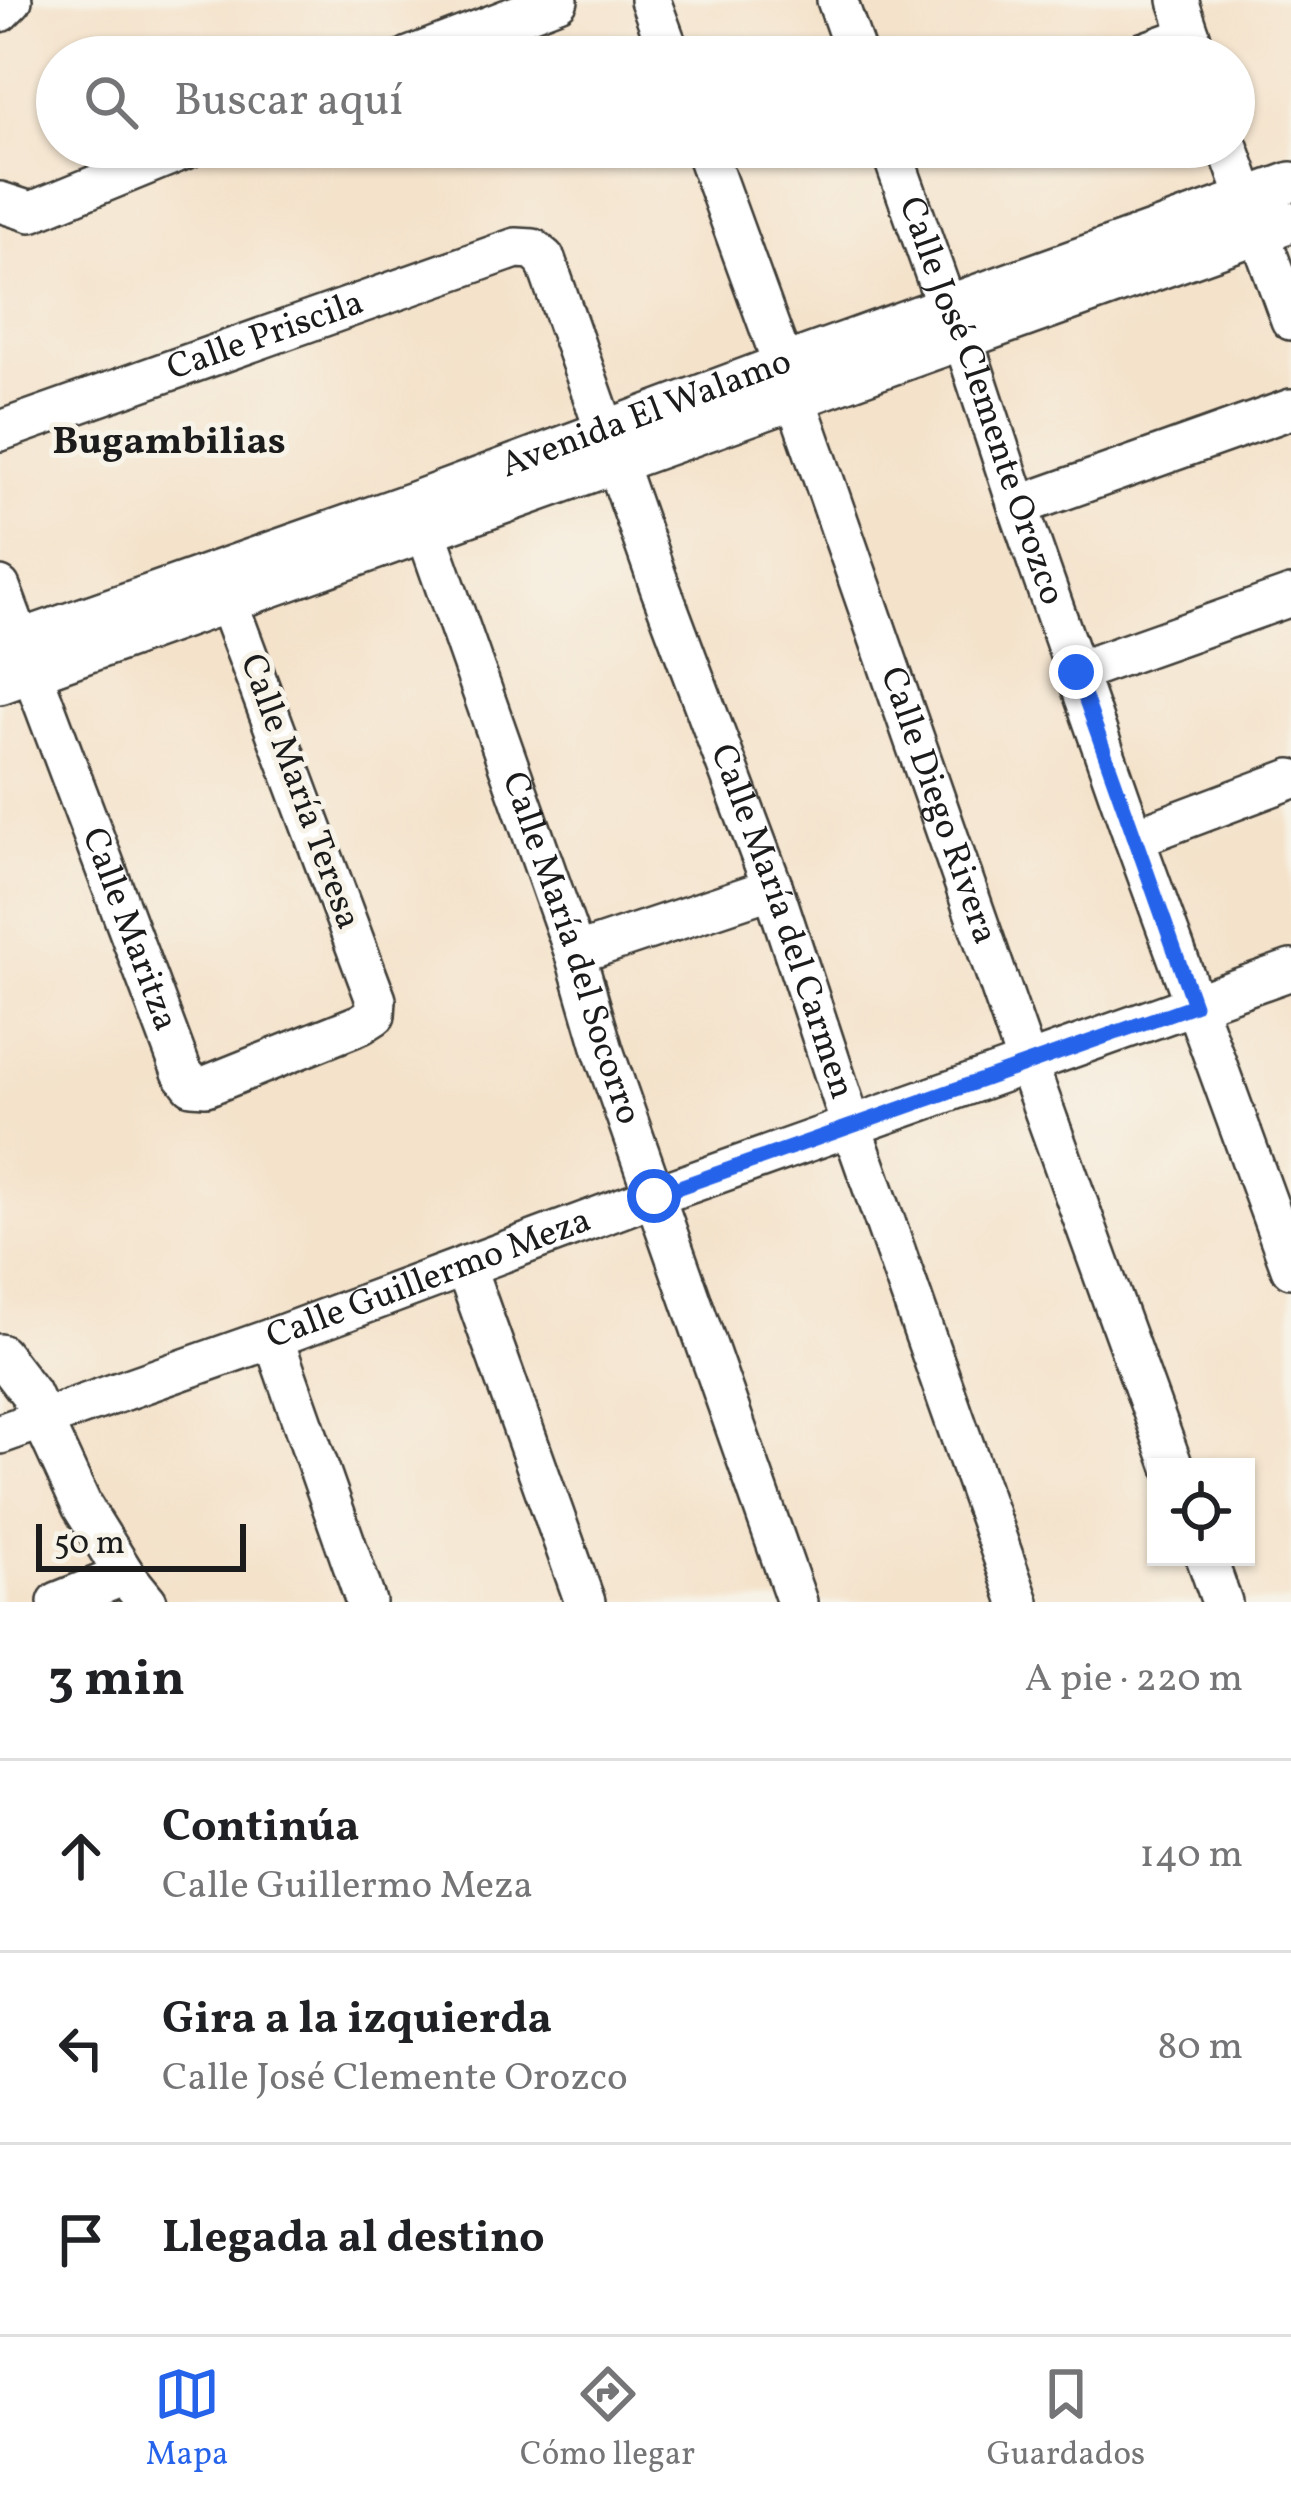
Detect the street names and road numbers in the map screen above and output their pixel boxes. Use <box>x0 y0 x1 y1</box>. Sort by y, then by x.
street label: Calle José Clemente Orozco <box>885 190 1076 612</box>
street label: Calle Priscila <box>161 279 371 395</box>
street label: Avenida El Walamo <box>494 338 799 492</box>
street label: Calle María Teresa <box>226 647 372 937</box>
street label: Calle Diego Rivera <box>866 660 1009 951</box>
street label: Calle María del Carmen <box>696 738 866 1106</box>
street label: Calle María del Socorro <box>488 765 652 1132</box>
street label: Calle Maritza <box>68 821 189 1038</box>
street label: Calle Guillermo Meza <box>260 1197 598 1363</box>

